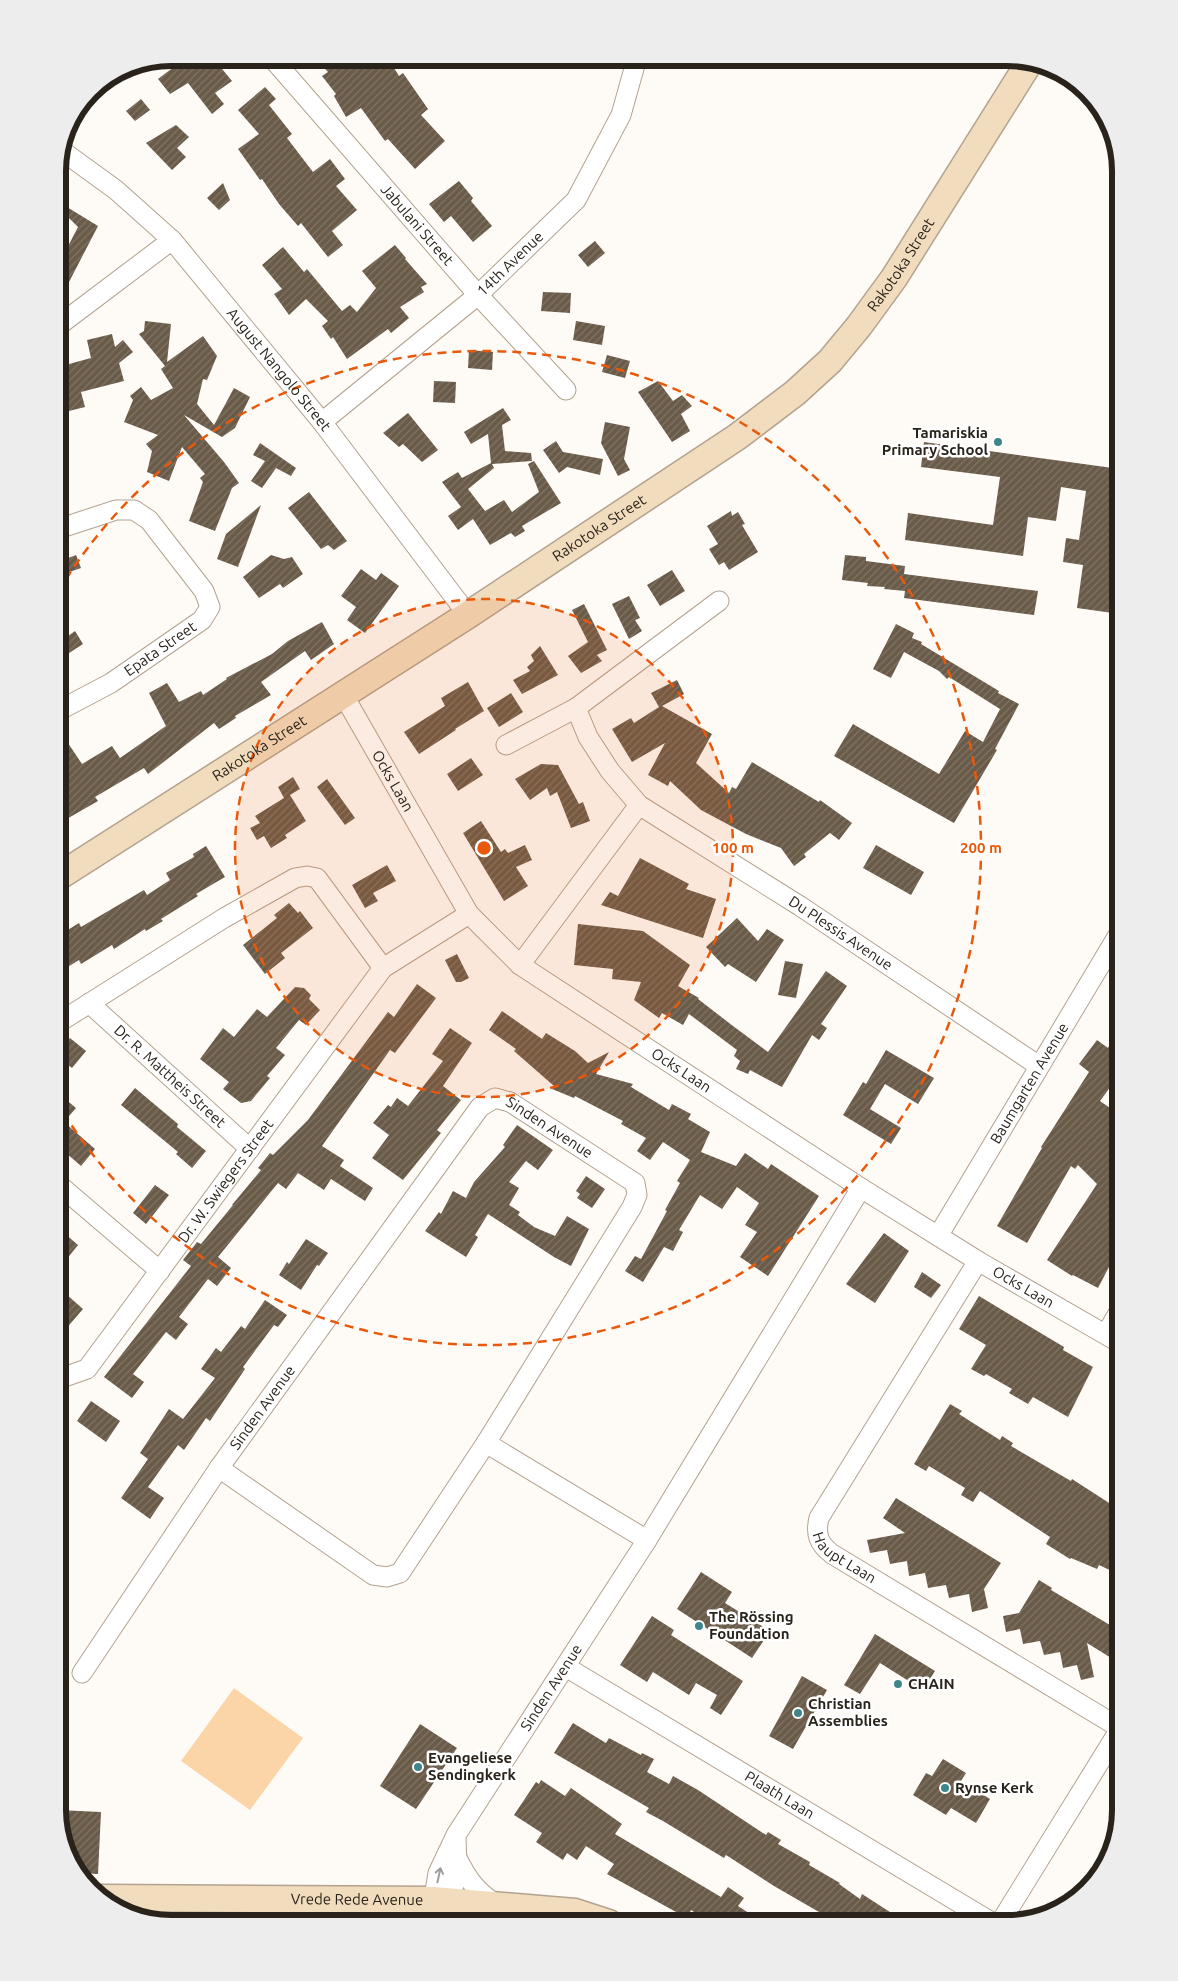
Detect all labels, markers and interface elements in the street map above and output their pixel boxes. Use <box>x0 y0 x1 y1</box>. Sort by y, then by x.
street label: Jabulani Street <box>378 180 457 269</box>
street label: Rakotoka Street <box>864 215 938 315</box>
street label: 14th Avenue <box>473 228 546 299</box>
street label: August Nangolo Street <box>224 304 335 434</box>
place label: Tamariskia Primary School <box>882 424 988 458</box>
marker: Tamariskia Primary School <box>992 436 1004 448</box>
street label: Rakotoka Street <box>549 491 649 565</box>
street label: Epata Street <box>121 617 199 679</box>
street label: Rakotoka Street <box>209 711 309 784</box>
street label: Ocks Laan <box>369 747 417 814</box>
centre of rings <box>475 839 493 857</box>
text: 100 m <box>712 839 754 856</box>
text: 200 m <box>960 839 1002 856</box>
street label: Du Plessis Avenue <box>786 892 896 973</box>
street label: Baumgarten Avenue <box>986 1020 1072 1146</box>
street label: Dr. R. Mattheis Street <box>111 1021 229 1131</box>
street label: Ocks Laan <box>648 1044 714 1096</box>
street label: Sinden Avenue <box>503 1093 596 1161</box>
street label: Dr. W. Swiegers Street <box>174 1116 277 1246</box>
street label: Ocks Laan <box>990 1262 1057 1311</box>
street label: Sinden Avenue <box>226 1362 298 1453</box>
street label: Haupt Laan <box>810 1530 879 1587</box>
place label: The Rössing Foundation <box>709 1608 794 1642</box>
marker: The Rössing Foundation <box>693 1620 705 1632</box>
street label: Sinden Avenue <box>517 1641 585 1734</box>
place label: CHAIN <box>908 1675 955 1692</box>
marker: CHAIN <box>892 1678 904 1690</box>
place label: Christian Assemblies <box>808 1695 888 1729</box>
marker: Christian Assemblies <box>792 1707 804 1719</box>
place label: Evangeliese Sendingkerk <box>428 1749 516 1783</box>
marker: Evangeliese Sendingkerk <box>412 1761 424 1773</box>
street label: Plaath Laan <box>742 1767 818 1822</box>
place label: Rynse Kerk <box>955 1779 1034 1796</box>
marker: Rynse Kerk <box>939 1782 951 1794</box>
one-way arrow <box>435 1867 444 1883</box>
street label: Vrede Rede Avenue <box>291 1890 423 1908</box>

